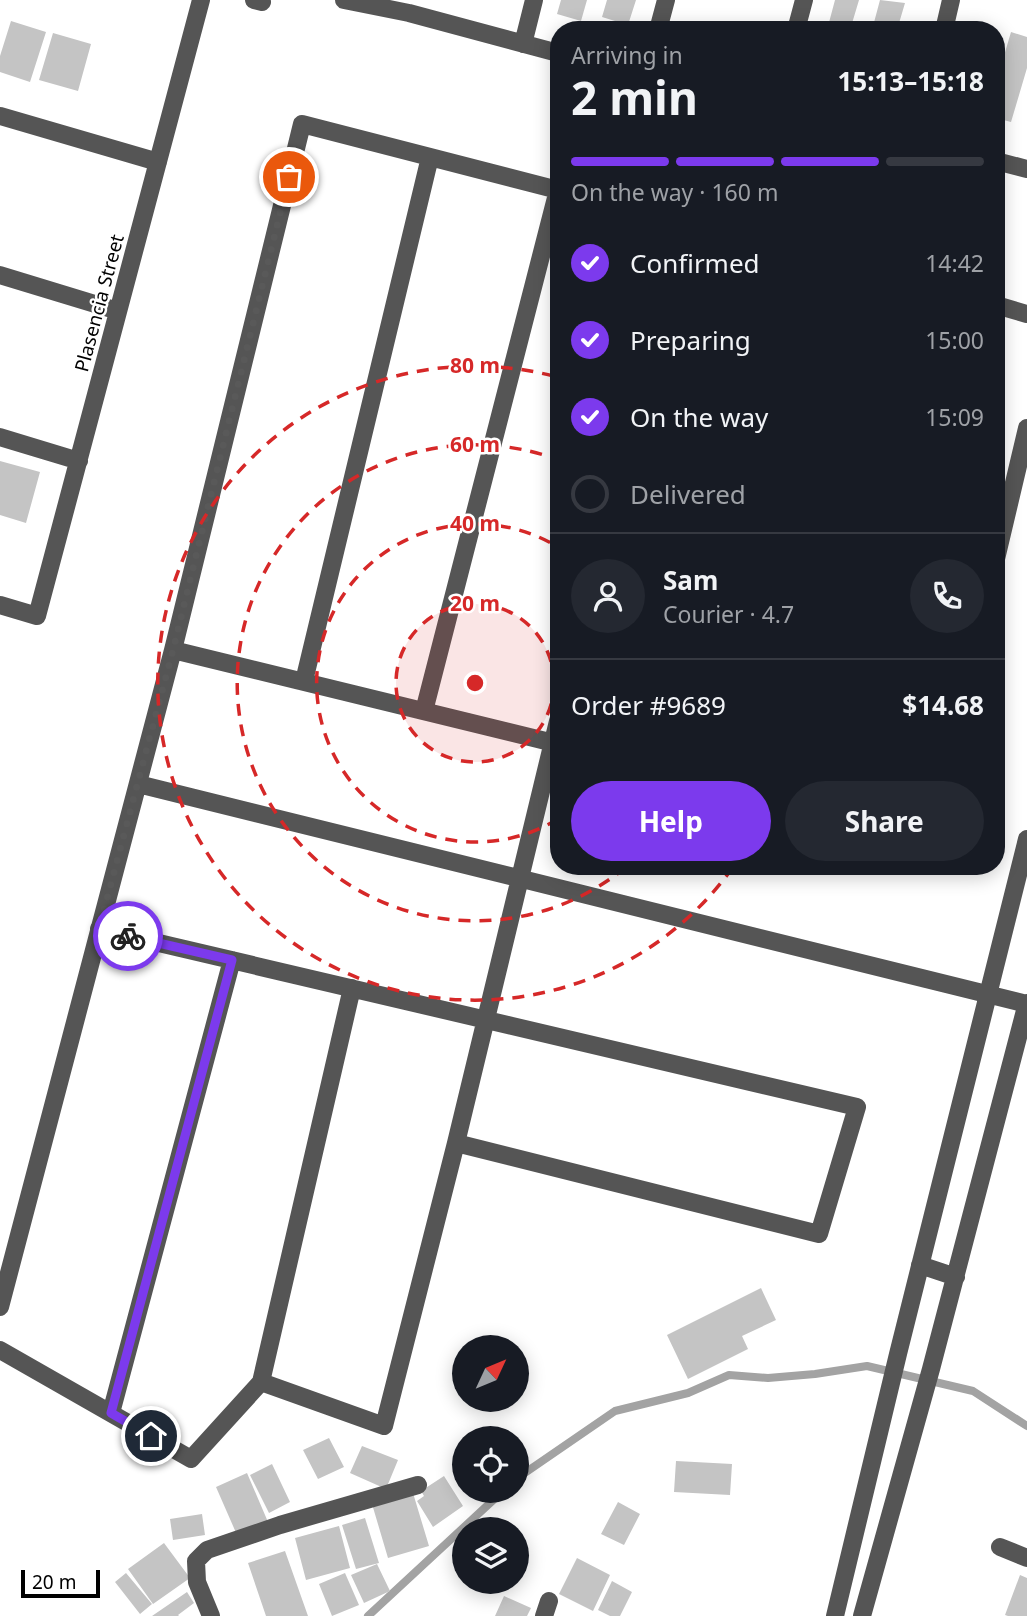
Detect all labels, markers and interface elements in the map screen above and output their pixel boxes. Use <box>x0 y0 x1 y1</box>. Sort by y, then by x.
text: Arriving in <box>571 39 683 71</box>
text: 15:13–15:18 <box>837 63 984 99</box>
text: 2 min <box>571 66 698 128</box>
pin <box>259 147 319 207</box>
icon: bag <box>270 158 308 196</box>
text: On the way · 160 m <box>571 176 778 208</box>
street label: Plasencia Street <box>68 231 130 375</box>
icon: check <box>571 244 609 282</box>
text: Confirmed <box>630 245 760 281</box>
text: 14:42 <box>925 247 984 279</box>
icon: check <box>571 321 609 359</box>
text: Preparing <box>630 322 751 358</box>
text: 15:00 <box>925 324 984 356</box>
text: 80 m <box>450 351 500 379</box>
icon: check <box>571 398 609 436</box>
text: On the way <box>630 399 768 435</box>
text: 15:09 <box>925 401 984 433</box>
text: 60 m <box>450 430 500 458</box>
text: Delivered <box>630 476 746 512</box>
text: 40 m <box>450 509 500 537</box>
button: person <box>571 559 645 633</box>
button: phone <box>910 559 984 633</box>
text: Sam <box>663 562 718 598</box>
text: 20 m <box>450 589 500 617</box>
text: Courier · 4.7 <box>663 598 794 630</box>
centre of rings <box>463 671 487 695</box>
text: Order #9689 <box>571 687 726 723</box>
text: $14.68 <box>902 687 984 723</box>
button: Help <box>571 781 771 861</box>
button: Share <box>785 781 984 861</box>
courier <box>93 901 163 971</box>
icon: bike <box>109 917 147 955</box>
north arrow <box>452 1335 528 1412</box>
map controls <box>452 1335 529 1594</box>
pin <box>121 1406 181 1466</box>
icon: home <box>132 1417 170 1455</box>
button: locate <box>452 1426 529 1503</box>
button: layers <box>452 1517 529 1594</box>
scale bar <box>21 1567 100 1599</box>
text: 20 m <box>32 1569 76 1595</box>

